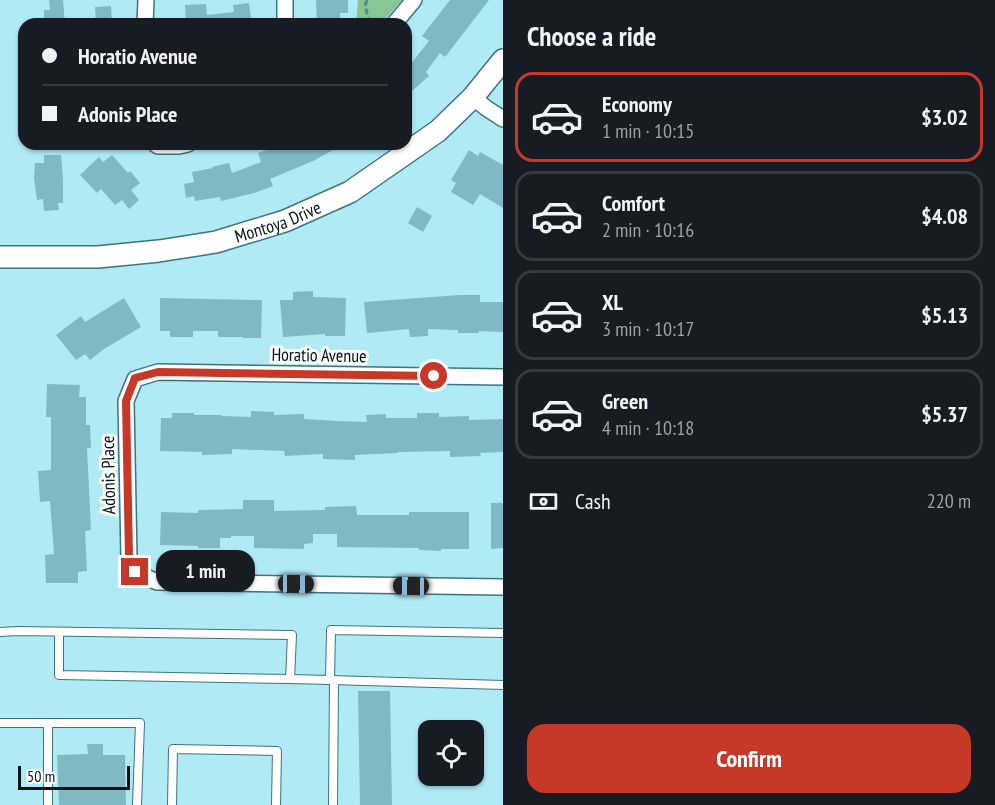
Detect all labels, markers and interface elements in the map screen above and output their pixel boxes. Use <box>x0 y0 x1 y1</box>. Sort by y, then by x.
text: Choose a ride <box>527 19 656 53</box>
text: Horatio Avenue <box>78 42 197 70</box>
icon: car <box>530 90 584 144</box>
text: Economy <box>602 90 672 118</box>
text: Adonis Place <box>78 100 177 128</box>
text: $3.02 <box>921 103 968 131</box>
text: 1 min · 10:15 <box>602 118 694 144</box>
icon: car <box>530 189 584 243</box>
text: Comfort <box>602 189 665 217</box>
street label: Montoya Drive <box>232 195 324 247</box>
text: $4.08 <box>921 202 968 230</box>
text: 2 min · 10:16 <box>602 217 694 243</box>
icon: car <box>530 288 584 342</box>
text: XL <box>602 288 623 316</box>
text: $5.13 <box>921 301 968 329</box>
text: 3 min · 10:17 <box>602 316 694 342</box>
street label: Horatio Avenue <box>271 343 367 367</box>
route start <box>420 362 447 389</box>
icon: car <box>530 387 584 441</box>
text: Green <box>602 387 648 415</box>
text: $5.37 <box>921 400 968 428</box>
text: 4 min · 10:18 <box>602 415 694 441</box>
street label: Adonis Place <box>96 435 120 515</box>
icon: cash <box>527 485 560 518</box>
text: Cash <box>575 487 611 515</box>
text: 220 m <box>927 488 971 514</box>
callout: 1 min <box>156 551 255 593</box>
route end <box>121 558 148 585</box>
text: 1 min <box>185 558 226 584</box>
car <box>278 575 314 593</box>
car <box>393 577 429 595</box>
map controls <box>418 720 484 786</box>
button: locate <box>418 720 484 786</box>
button: Confirm <box>527 724 971 793</box>
scale bar <box>18 763 130 790</box>
text: 50 m <box>27 766 55 786</box>

